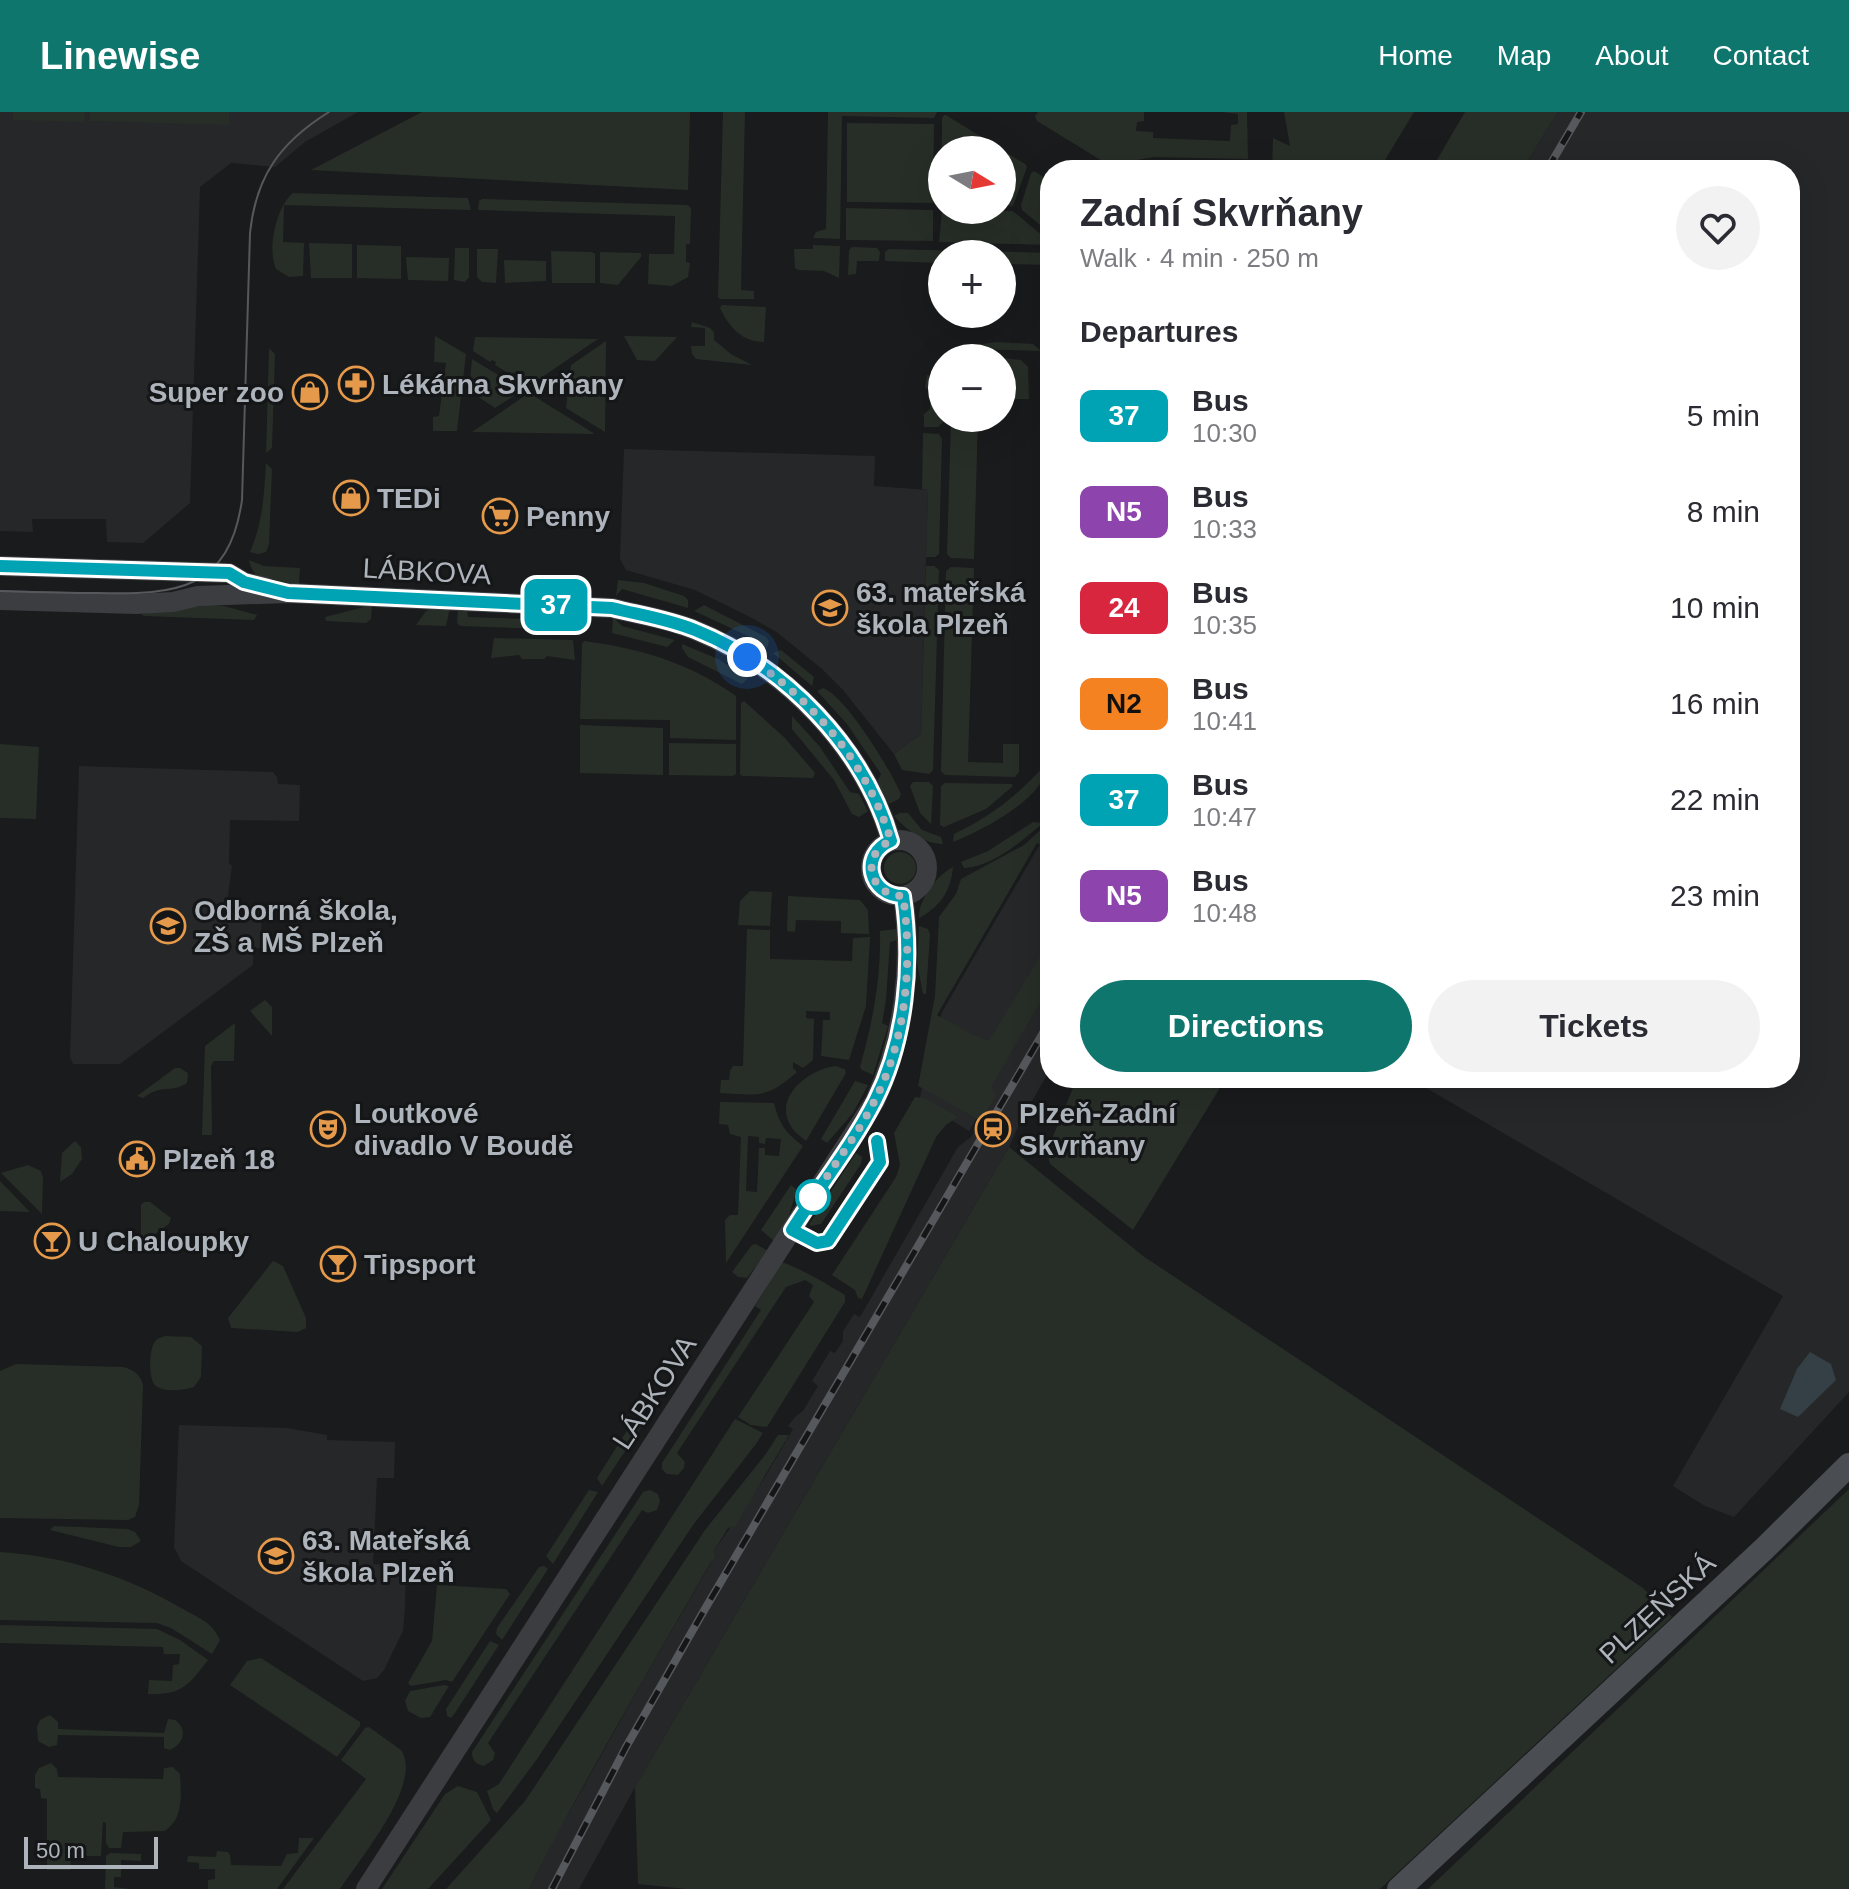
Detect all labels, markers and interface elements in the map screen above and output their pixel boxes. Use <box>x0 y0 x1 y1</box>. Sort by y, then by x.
text: Linewise <box>40 35 201 77</box>
text: Home <box>1378 40 1453 71</box>
text: Map <box>1497 40 1551 71</box>
text: About <box>1595 40 1669 71</box>
text: Contact <box>1713 40 1809 71</box>
north arrow <box>928 136 1016 224</box>
map controls <box>928 136 1016 432</box>
button: heart <box>1676 186 1760 270</box>
text: Zadní Skvrňany <box>1080 192 1363 234</box>
button: + <box>928 240 1016 328</box>
text: Walk · 4 min · 250 m <box>1080 243 1319 273</box>
text: Departures <box>1080 315 1238 348</box>
button: − <box>928 344 1016 432</box>
pharmacy icon: Lékárna Skvrňany <box>337 365 375 403</box>
place label: Lékárna Skvrňany <box>382 369 624 400</box>
shop icon: Super zoo <box>291 373 329 411</box>
place label: Super zoo <box>149 377 284 408</box>
text: Bus <box>1192 384 1249 417</box>
text: 5 min <box>1687 399 1760 432</box>
text: 37 <box>1108 400 1140 431</box>
text: 10:30 <box>1192 418 1257 448</box>
shop icon: TEDi <box>332 479 370 517</box>
text: Bus <box>1192 480 1249 513</box>
place label: TEDi <box>377 483 441 514</box>
text: 8 min <box>1687 495 1760 528</box>
text: N5 <box>1106 496 1142 527</box>
supermarket icon: Penny <box>481 497 519 535</box>
place label: Penny <box>526 501 610 532</box>
text: 10:33 <box>1192 514 1257 544</box>
street label: LÁBKOVA <box>362 553 492 590</box>
text: Bus <box>1192 576 1249 609</box>
place label: 63. mateřská škola Plzeň <box>856 577 1026 640</box>
line badge: 37 <box>520 579 592 631</box>
text: 37 <box>540 589 572 620</box>
school or university icon: 63. mateřská škola Plzeň <box>811 589 849 627</box>
text: 10 min <box>1670 591 1760 624</box>
text: 24 <box>1108 592 1140 623</box>
text: 10:35 <box>1192 610 1257 640</box>
your location <box>727 637 767 677</box>
text: Bus <box>1192 672 1249 705</box>
text: 16 min <box>1670 687 1760 720</box>
text: N2 <box>1106 688 1142 719</box>
text: 10:41 <box>1192 706 1257 736</box>
text: Bus <box>1192 768 1249 801</box>
text: 22 min <box>1670 783 1760 816</box>
text: 37 <box>1108 784 1140 815</box>
text: 10:47 <box>1192 802 1257 832</box>
text: Bus <box>1192 864 1249 897</box>
text: 23 min <box>1670 879 1760 912</box>
text: N5 <box>1106 880 1142 911</box>
place label: Odborná škola, ZŠ a MŠ Plzeň <box>194 895 398 958</box>
text: 10:48 <box>1192 898 1257 928</box>
school or university icon: Odborná škola, ZŠ a MŠ Plzeň <box>149 907 187 945</box>
button: Directions <box>1080 980 1412 1072</box>
button: Tickets <box>1428 980 1760 1072</box>
place label: Loutkové divadlo V Boudě <box>354 1098 573 1161</box>
place label: Plzeň-Zadní Skvrňany <box>1019 1098 1177 1161</box>
theatre icon: Loutkové divadlo V Boudě <box>309 1110 347 1148</box>
station icon: Plzeň-Zadní Skvrňany <box>974 1110 1012 1148</box>
public building icon: Plzeň 18 <box>118 1140 156 1178</box>
place label: Plzeň 18 <box>163 1144 275 1175</box>
unlabelled marker <box>796 1180 830 1214</box>
bar icon: U Chaloupky <box>33 1222 71 1260</box>
place label: U Chaloupky <box>78 1226 250 1257</box>
bar icon: Tipsport <box>319 1245 357 1283</box>
place label: Tipsport <box>364 1249 475 1280</box>
street label: LÁBKOVA <box>606 1330 703 1455</box>
place label: 63. Mateřská škola Plzeň <box>302 1525 471 1588</box>
school or university icon: 63. Mateřská škola Plzeň <box>257 1537 295 1575</box>
street label: PLZEŇSKÁ <box>1593 1547 1722 1670</box>
scale bar <box>24 1833 158 1869</box>
text: 50 m <box>36 1838 85 1863</box>

